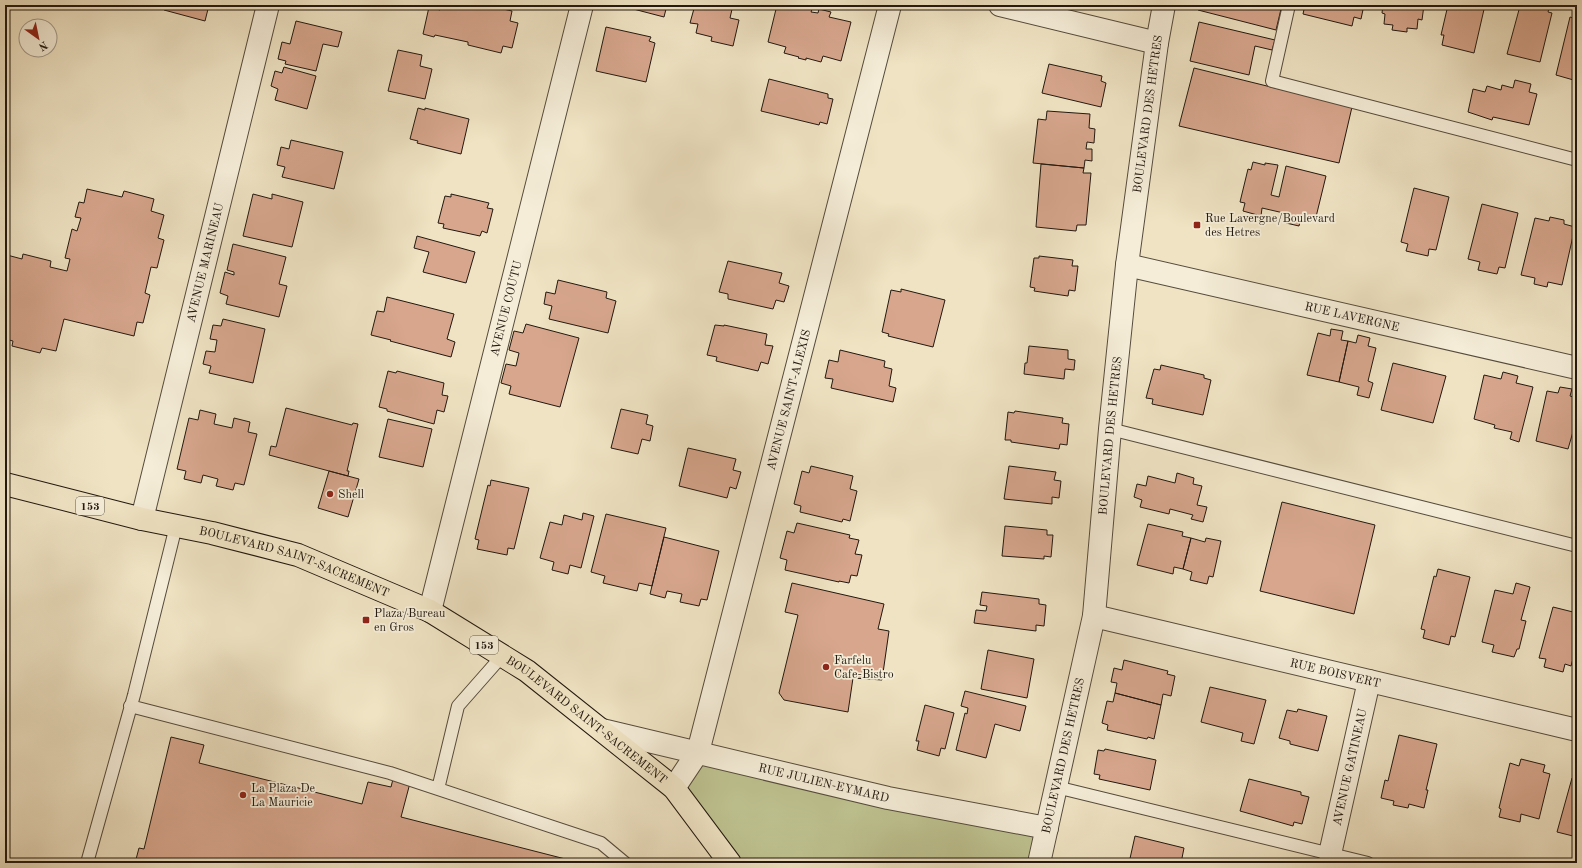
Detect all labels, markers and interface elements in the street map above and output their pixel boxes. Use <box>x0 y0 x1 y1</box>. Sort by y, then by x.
north arrow <box>18 18 58 58</box>
street label: BOULEVARD DES HETRES <box>1132 34 1165 194</box>
text: N <box>36 38 49 52</box>
street label: AVENUE MARINEAU <box>185 201 226 324</box>
place label: Rue Lavergne/Boulevard des Hetres <box>1205 213 1335 239</box>
marker: Rue Lavergne/Boulevard des Hetres <box>1192 220 1202 230</box>
street label: AVENUE COUTU <box>489 259 525 358</box>
street label: RUE LAVERGNE <box>1303 301 1400 334</box>
street label: AVENUE SAINT-ALEXIS <box>766 328 813 472</box>
street label: BOULEVARD DES HETRES <box>1098 356 1124 516</box>
marker: Shell <box>325 489 335 499</box>
place label: Shell <box>338 489 364 501</box>
road number: 153 <box>76 497 104 515</box>
street label: BOULEVARD SAINT-SACREMENT <box>198 526 391 600</box>
place label: Plaza/Bureau en Gros <box>374 608 446 634</box>
marker: Plaza/Bureau en Gros <box>361 615 371 625</box>
road number: 153 <box>470 636 498 654</box>
street label: BOULEVARD SAINT-SACREMENT <box>504 655 669 787</box>
place label: Farfelu Cafe-Bistro <box>834 655 894 681</box>
street label: RUE BOISVERT <box>1289 657 1382 690</box>
marker: Farfelu Cafe-Bistro <box>821 662 831 672</box>
street label: BOULEVARD DES HETRES <box>1041 677 1087 835</box>
street label: AVENUE GATINEAU <box>1332 707 1370 827</box>
street label: RUE JULIEN-EYMARD <box>757 762 890 805</box>
place label: La Plaza De La Mauricie <box>251 783 316 809</box>
marker: La Plaza De La Mauricie <box>238 790 248 800</box>

